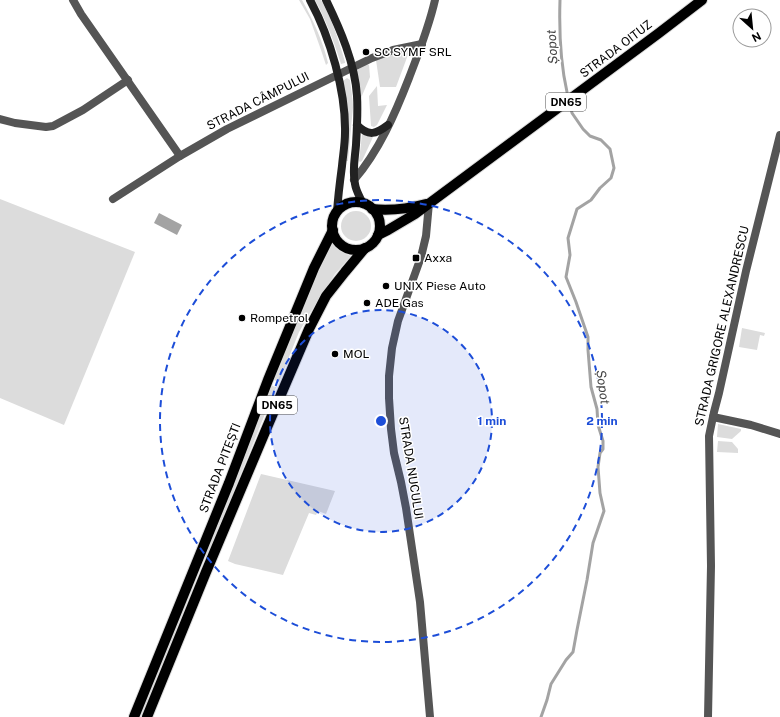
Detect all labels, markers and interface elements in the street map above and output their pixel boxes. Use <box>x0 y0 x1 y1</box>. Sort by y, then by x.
north arrow <box>732 8 772 48</box>
street label: STRADA OITUZ <box>577 17 655 81</box>
water label: Șopot <box>544 29 560 65</box>
text: N <box>750 30 763 44</box>
place label: SC SYMF SRL <box>374 45 452 59</box>
marker: SC SYMF SRL <box>361 47 371 57</box>
street label: STRADA CÂMPULUI <box>205 69 311 133</box>
road number: DN65 <box>546 93 586 111</box>
street label: STRADA GRIGORE ALEXANDRESCU <box>692 225 752 427</box>
place label: Axxa <box>424 251 452 265</box>
marker: Axxa <box>411 253 421 263</box>
place label: UNIX Piese Auto <box>394 279 486 293</box>
marker: UNIX Piese Auto <box>381 281 391 291</box>
place label: ADE Gas <box>375 296 424 310</box>
marker: ADE Gas <box>362 298 372 308</box>
place label: Rompetrol <box>250 311 309 325</box>
marker: Rompetrol <box>237 313 247 323</box>
place label: MOL <box>343 347 369 361</box>
marker: MOL <box>330 349 340 359</box>
water label: Șopot <box>593 369 613 405</box>
road number: DN65 <box>257 396 297 414</box>
centre of rings <box>374 414 388 428</box>
text: 1 min <box>478 414 506 428</box>
text: 2 min <box>586 414 618 428</box>
street label: STRADA NUCULUI <box>396 416 426 520</box>
street label: STRADA PITEȘTI <box>196 421 244 515</box>

